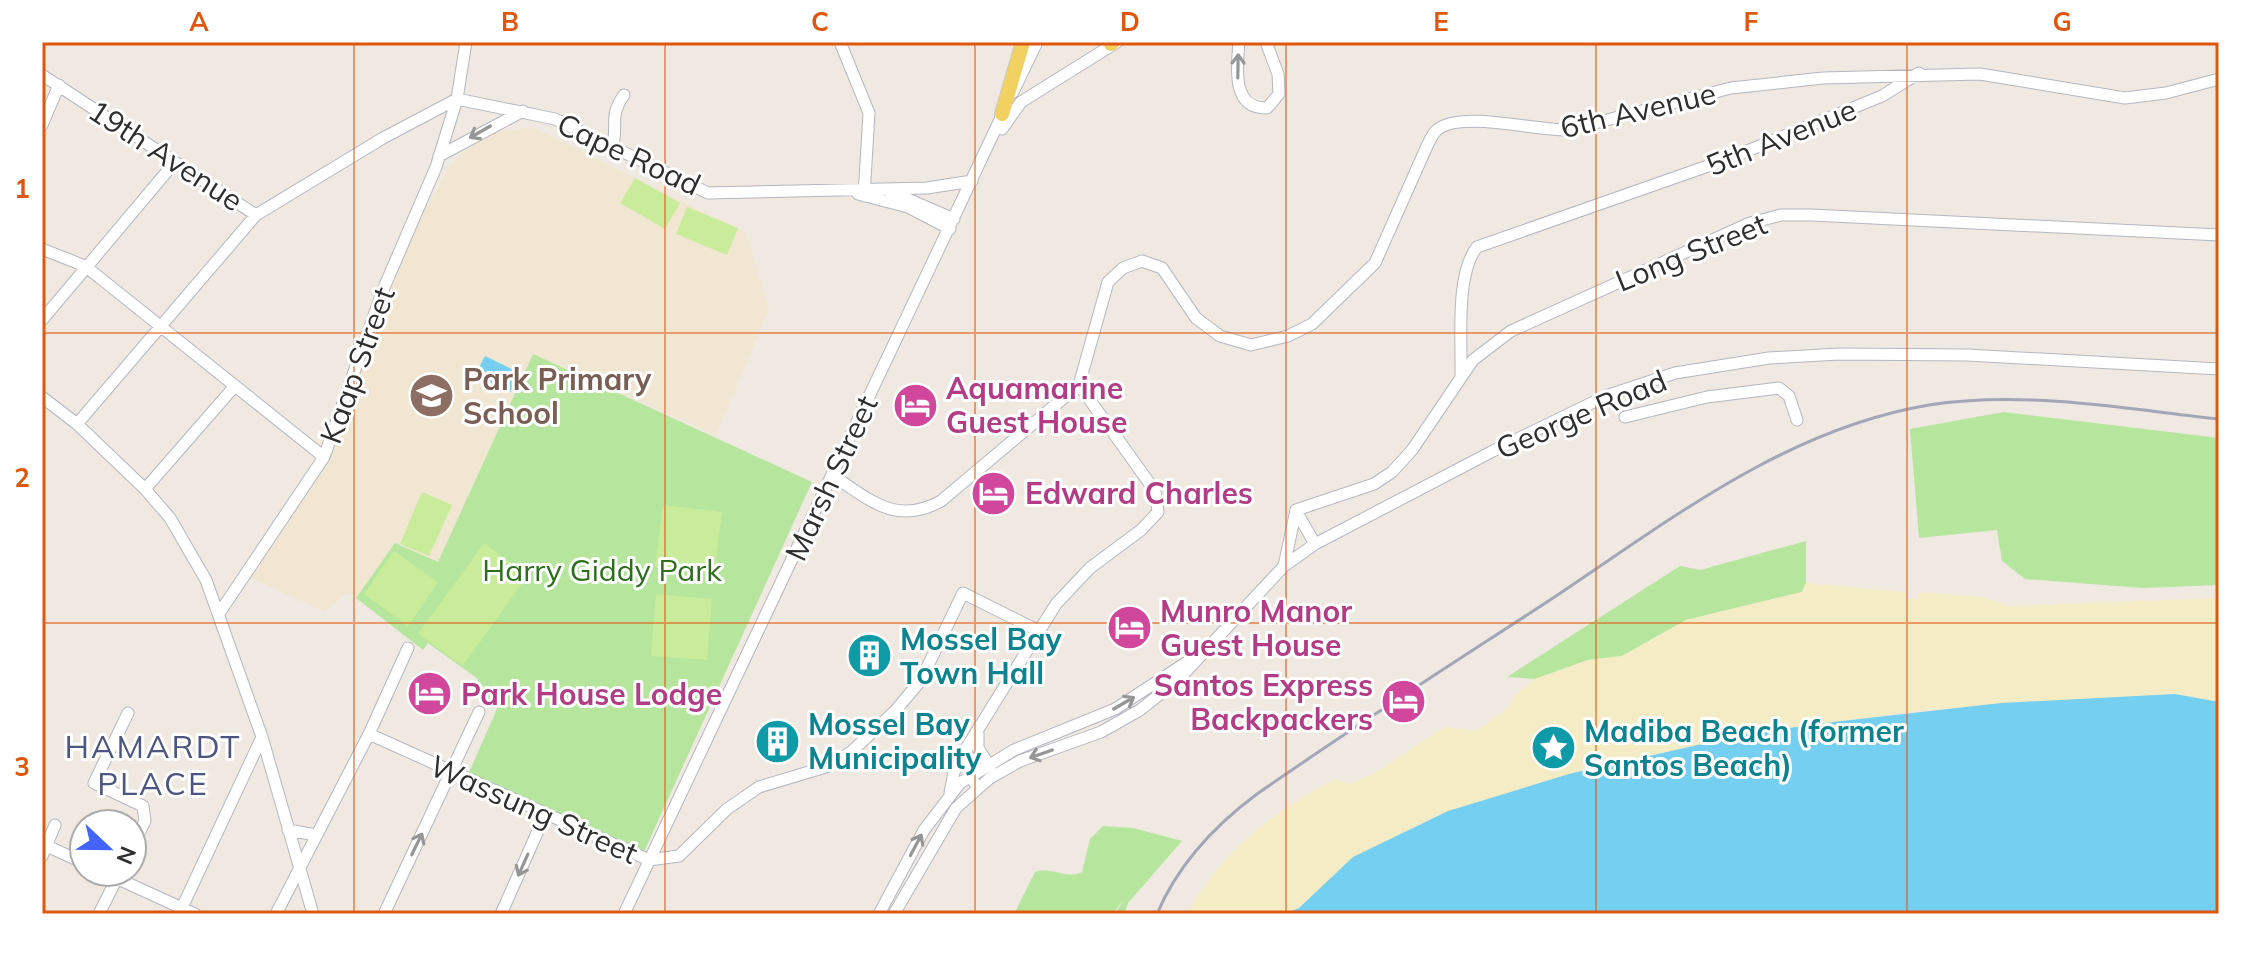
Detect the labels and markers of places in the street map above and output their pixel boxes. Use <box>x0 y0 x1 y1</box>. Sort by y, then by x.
place label: Park Primary School <box>463 360 652 432</box>
place label: Aquamarine Guest House <box>946 369 1127 441</box>
school or university icon: Park Primary School <box>408 372 456 420</box>
hotel icon: Aquamarine Guest House <box>891 381 939 429</box>
hotel icon: Edward Charles <box>970 469 1018 517</box>
place label: Edward Charles <box>1025 474 1253 512</box>
place label: Munro Manor Guest House <box>1160 592 1352 664</box>
hotel icon: Munro Manor Guest House <box>1105 604 1153 652</box>
place label: Mossel Bay Town Hall <box>900 620 1063 692</box>
building icon: Mossel Bay Town Hall <box>845 632 893 680</box>
place label: Santos Express Backpackers <box>1154 666 1373 738</box>
hotel icon: Park House Lodge <box>406 670 454 718</box>
place label: Park House Lodge <box>461 675 722 713</box>
hotel icon: Santos Express Backpackers <box>1380 678 1428 726</box>
place label: Mossel Bay Municipality <box>808 705 982 777</box>
place label: Madiba Beach (former Santos Beach) <box>1584 712 1904 784</box>
building icon: Mossel Bay Municipality <box>753 717 801 765</box>
place icon: Madiba Beach (former Santos Beach) <box>1529 724 1577 772</box>

